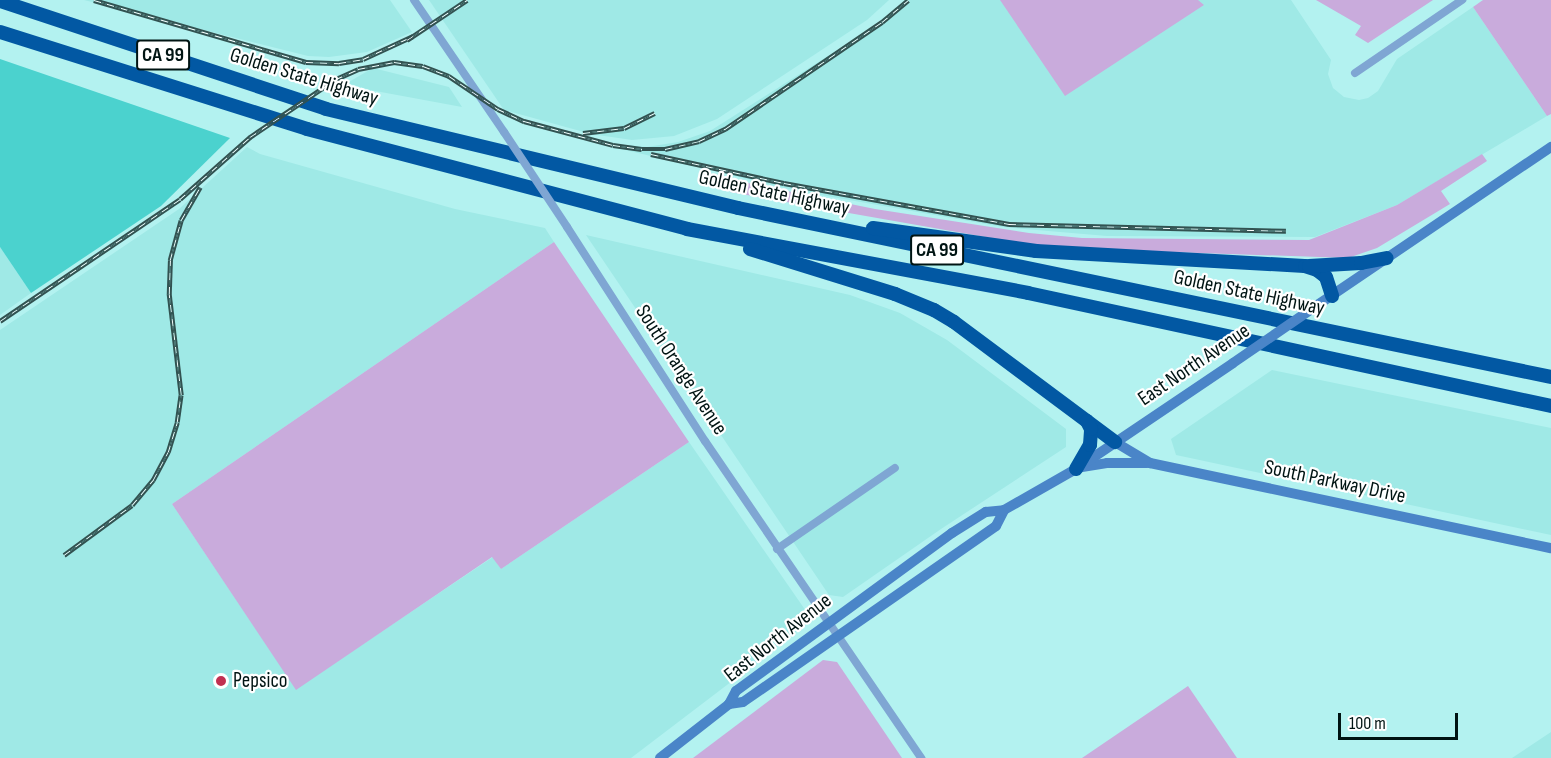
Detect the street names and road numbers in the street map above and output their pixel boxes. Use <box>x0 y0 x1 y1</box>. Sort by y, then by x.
road number: CA 99 <box>136 38 190 72</box>
street label: Golden State Highway <box>227 43 381 111</box>
street label: Golden State Highway <box>696 165 852 221</box>
road number: CA 99 <box>910 233 964 267</box>
street label: Golden State Highway <box>1171 265 1327 321</box>
street label: South Orange Avenue <box>630 300 732 440</box>
street label: East North Avenue <box>1133 318 1255 412</box>
street label: South Parkway Drive <box>1262 455 1408 509</box>
street label: East North Avenue <box>719 588 837 688</box>

